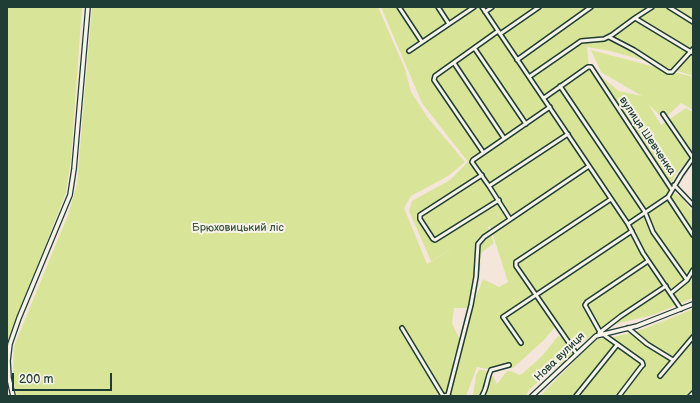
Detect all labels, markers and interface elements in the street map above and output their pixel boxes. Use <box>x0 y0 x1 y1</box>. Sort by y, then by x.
street label: вулиця Шевченка <box>616 94 678 178</box>
park label: Брюховицький ліс <box>192 221 284 235</box>
street label: Нова вулиця <box>532 330 588 384</box>
scale bar <box>14 365 114 391</box>
text: 200 m <box>19 372 53 387</box>

